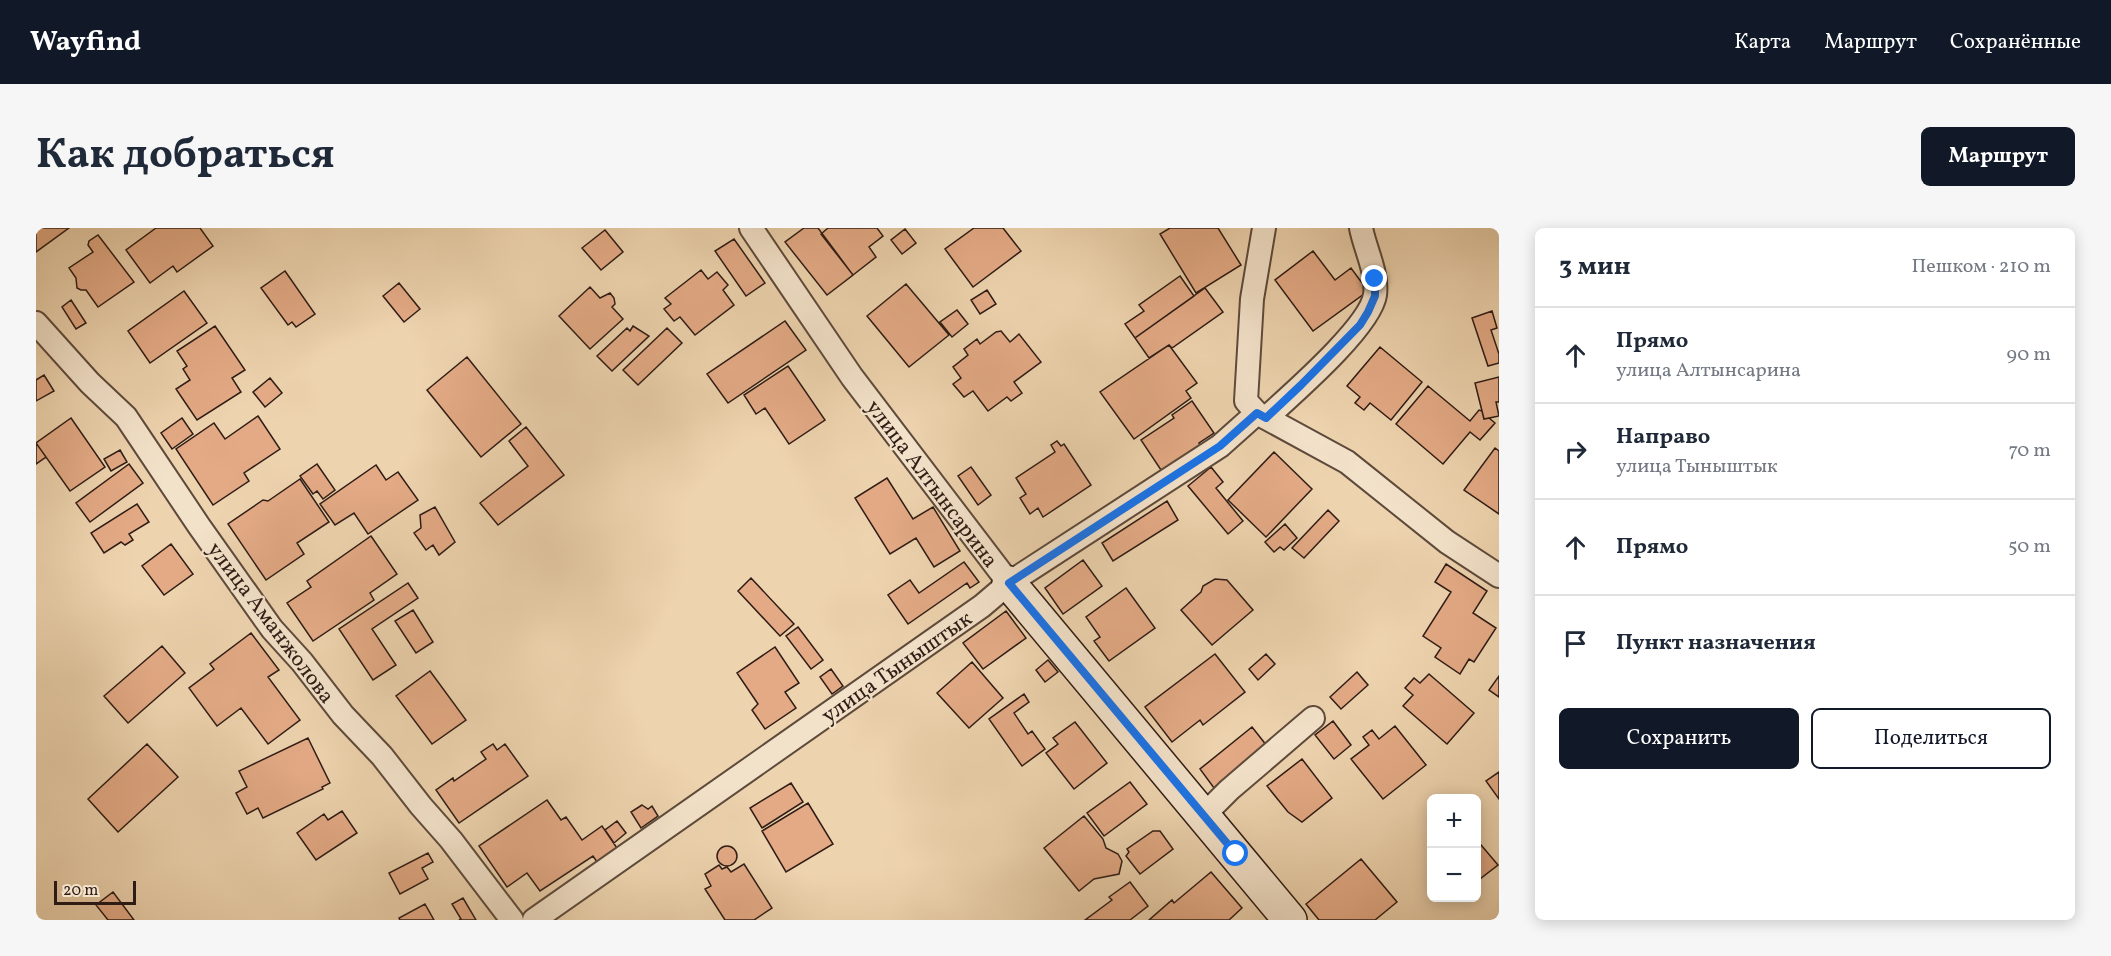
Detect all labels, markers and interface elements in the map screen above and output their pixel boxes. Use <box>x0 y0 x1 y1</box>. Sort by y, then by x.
text: Wayfind <box>30 23 141 62</box>
text: Карта <box>1734 28 1791 57</box>
text: Маршрут <box>1824 28 1917 57</box>
text: Сохранённые <box>1950 28 2081 57</box>
text: Как добраться <box>36 127 335 186</box>
button: Маршрут <box>1921 127 2075 186</box>
text: 3 мин <box>1559 249 1631 285</box>
text: Пешком · 210 m <box>1912 253 2051 281</box>
route end <box>1361 265 1387 291</box>
text: Прямо <box>1616 326 1688 357</box>
icon: ahead <box>1559 339 1592 372</box>
text: 90 m <box>2007 341 2051 369</box>
text: улица Алтынсарина <box>1616 357 1801 385</box>
street label: улица Алтынсарина <box>857 394 1005 575</box>
text: Направо <box>1616 422 1710 453</box>
icon: right <box>1559 435 1592 468</box>
text: 70 m <box>2008 437 2051 465</box>
text: улица Тыныштык <box>1616 453 1778 481</box>
icon: ahead <box>1559 531 1592 564</box>
text: Прямо <box>1616 532 1688 563</box>
text: 50 m <box>2008 533 2051 561</box>
street label: улица Аманжолова <box>199 536 341 711</box>
street label: улица Тыныштык <box>816 604 979 732</box>
icon: arrive <box>1559 627 1592 660</box>
text: Пункт назначения <box>1616 628 1816 659</box>
button: Сохранить <box>1559 708 1799 769</box>
button: Поделиться <box>1811 708 2051 769</box>
map controls <box>1427 794 1481 902</box>
button: + <box>1427 794 1481 848</box>
route start <box>1222 840 1248 866</box>
button: − <box>1427 848 1481 902</box>
scale bar <box>54 878 136 906</box>
text: 20 m <box>63 880 98 902</box>

